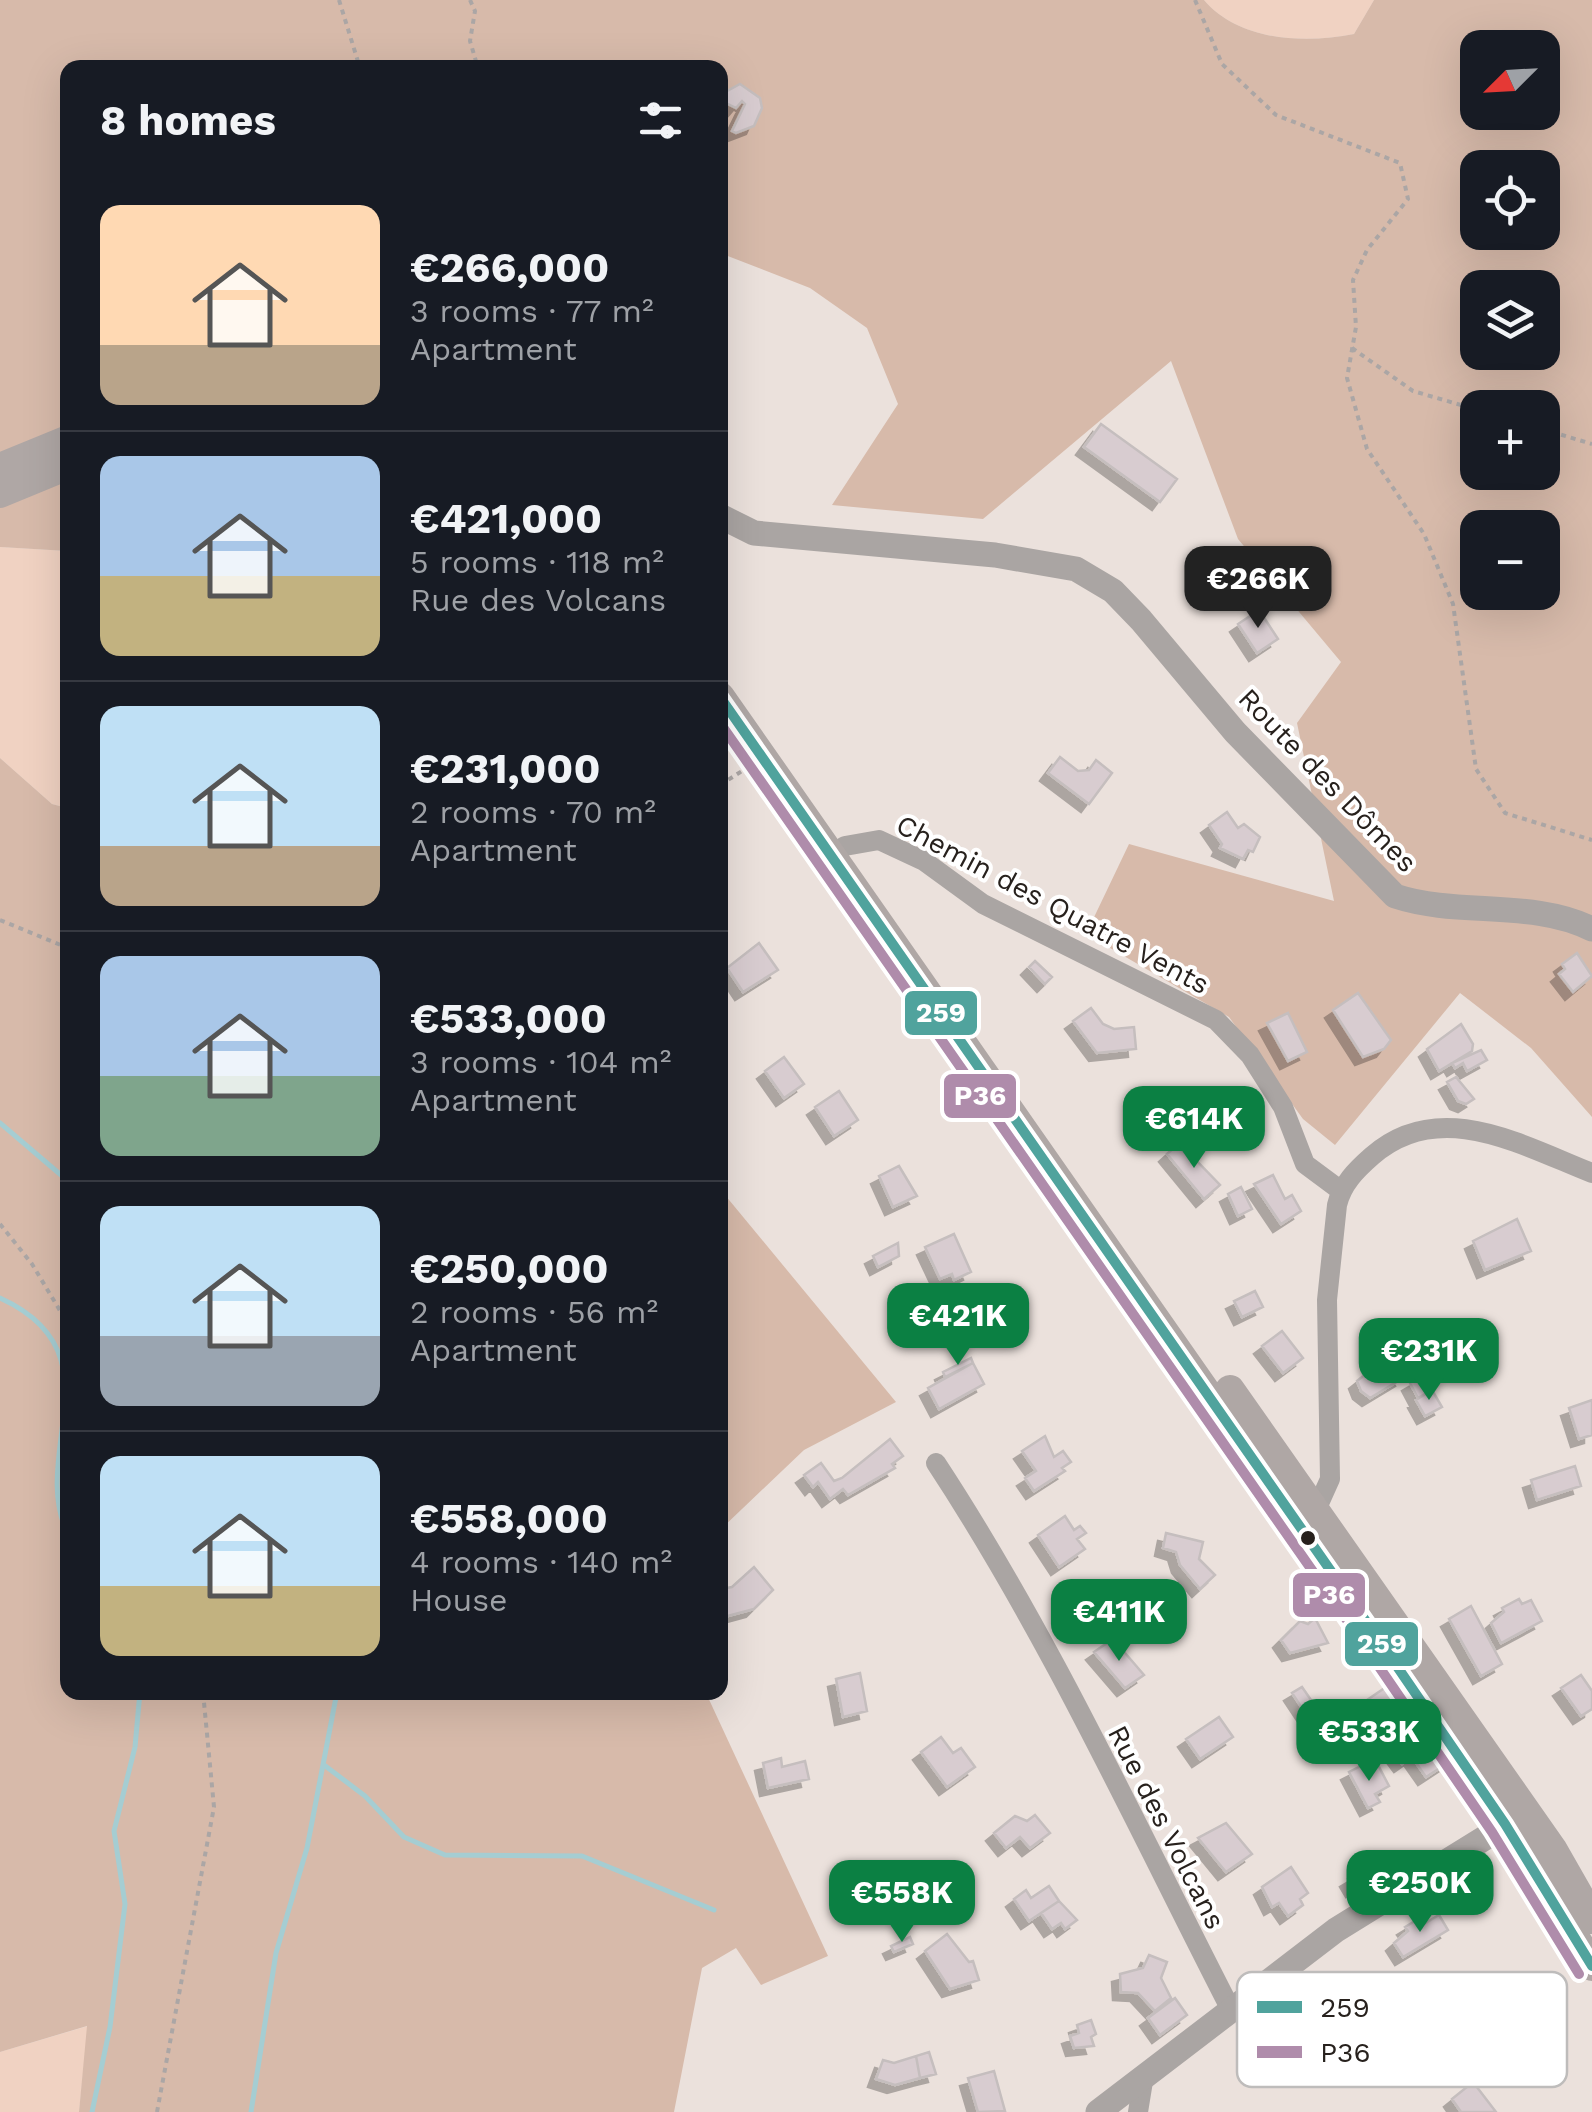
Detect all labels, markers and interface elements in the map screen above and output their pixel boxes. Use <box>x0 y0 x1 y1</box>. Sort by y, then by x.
north arrow <box>1460 30 1560 130</box>
map controls <box>1460 30 1560 610</box>
icon: filters <box>633 93 688 148</box>
text: 8 homes <box>100 96 276 145</box>
button: locate <box>1460 150 1560 250</box>
text: €266,000 <box>410 243 609 292</box>
icon: home <box>180 245 300 365</box>
button: layers <box>1460 270 1560 370</box>
text: 3 rooms · 77 m² <box>410 292 654 330</box>
text: Apartment <box>410 330 577 368</box>
button: + <box>1460 390 1560 490</box>
text: €421,000 <box>410 494 602 543</box>
icon: home <box>180 496 300 616</box>
button: − <box>1460 510 1560 610</box>
text: 5 rooms · 118 m² <box>410 543 664 581</box>
pin: €266K <box>1188 546 1328 631</box>
text: €266K <box>1206 559 1310 597</box>
text: Rue des Volcans <box>410 581 666 619</box>
street label: Route des Dômes <box>1232 682 1424 879</box>
text: €231,000 <box>410 744 600 793</box>
icon: home <box>180 746 300 866</box>
text: 2 rooms · 70 m² <box>410 793 656 831</box>
street label: Chemin des Quatre Vents <box>891 808 1215 1001</box>
text: Apartment <box>410 831 577 869</box>
line badge: 259 <box>903 989 979 1037</box>
text: €533,000 <box>410 994 607 1043</box>
icon: home <box>180 996 300 1116</box>
text: 259 <box>916 996 966 1029</box>
text: 3 rooms · 104 m² <box>410 1043 671 1081</box>
line badge: P36 <box>942 1072 1018 1120</box>
text: P36 <box>954 1079 1006 1112</box>
text: Apartment <box>410 1081 577 1119</box>
pin: €614K <box>1124 1086 1264 1171</box>
text: €614K <box>1145 1099 1243 1137</box>
text: €250,000 <box>410 1244 609 1293</box>
icon: home <box>180 1246 300 1366</box>
pin: €421K <box>888 1283 1028 1368</box>
text: 2 rooms · 56 m² <box>410 1293 658 1331</box>
text: €421K <box>909 1296 1007 1334</box>
pin: €231K <box>1359 1318 1499 1403</box>
text: Apartment <box>410 1331 577 1369</box>
text: €231K <box>1381 1331 1477 1369</box>
text: €558,000 <box>410 1494 608 1543</box>
icon: home <box>180 1496 300 1616</box>
unlabelled marker <box>1298 1528 1318 1548</box>
text: 4 rooms · 140 m² <box>410 1543 672 1581</box>
line badge: P36 <box>1291 1571 1367 1619</box>
text: P36 <box>1303 1578 1355 1611</box>
pin: €411K <box>1049 1579 1189 1664</box>
text: House <box>410 1581 508 1619</box>
text: €411K <box>1073 1592 1165 1630</box>
line badge: 259 <box>1343 1620 1420 1668</box>
text: 259 <box>1357 1627 1407 1660</box>
pin: €533K <box>1299 1699 1439 1784</box>
text: €533K <box>1318 1712 1420 1750</box>
street label: Rue des Volcans <box>1101 1720 1232 1935</box>
pin: €250K <box>1350 1850 1490 1935</box>
pin: €558K <box>832 1860 972 1945</box>
text: €250K <box>1369 1863 1471 1901</box>
text: €558K <box>851 1873 953 1911</box>
legend <box>1237 1972 1567 2087</box>
text: 259 <box>1320 1991 1370 2024</box>
text: P36 <box>1320 2036 1370 2069</box>

